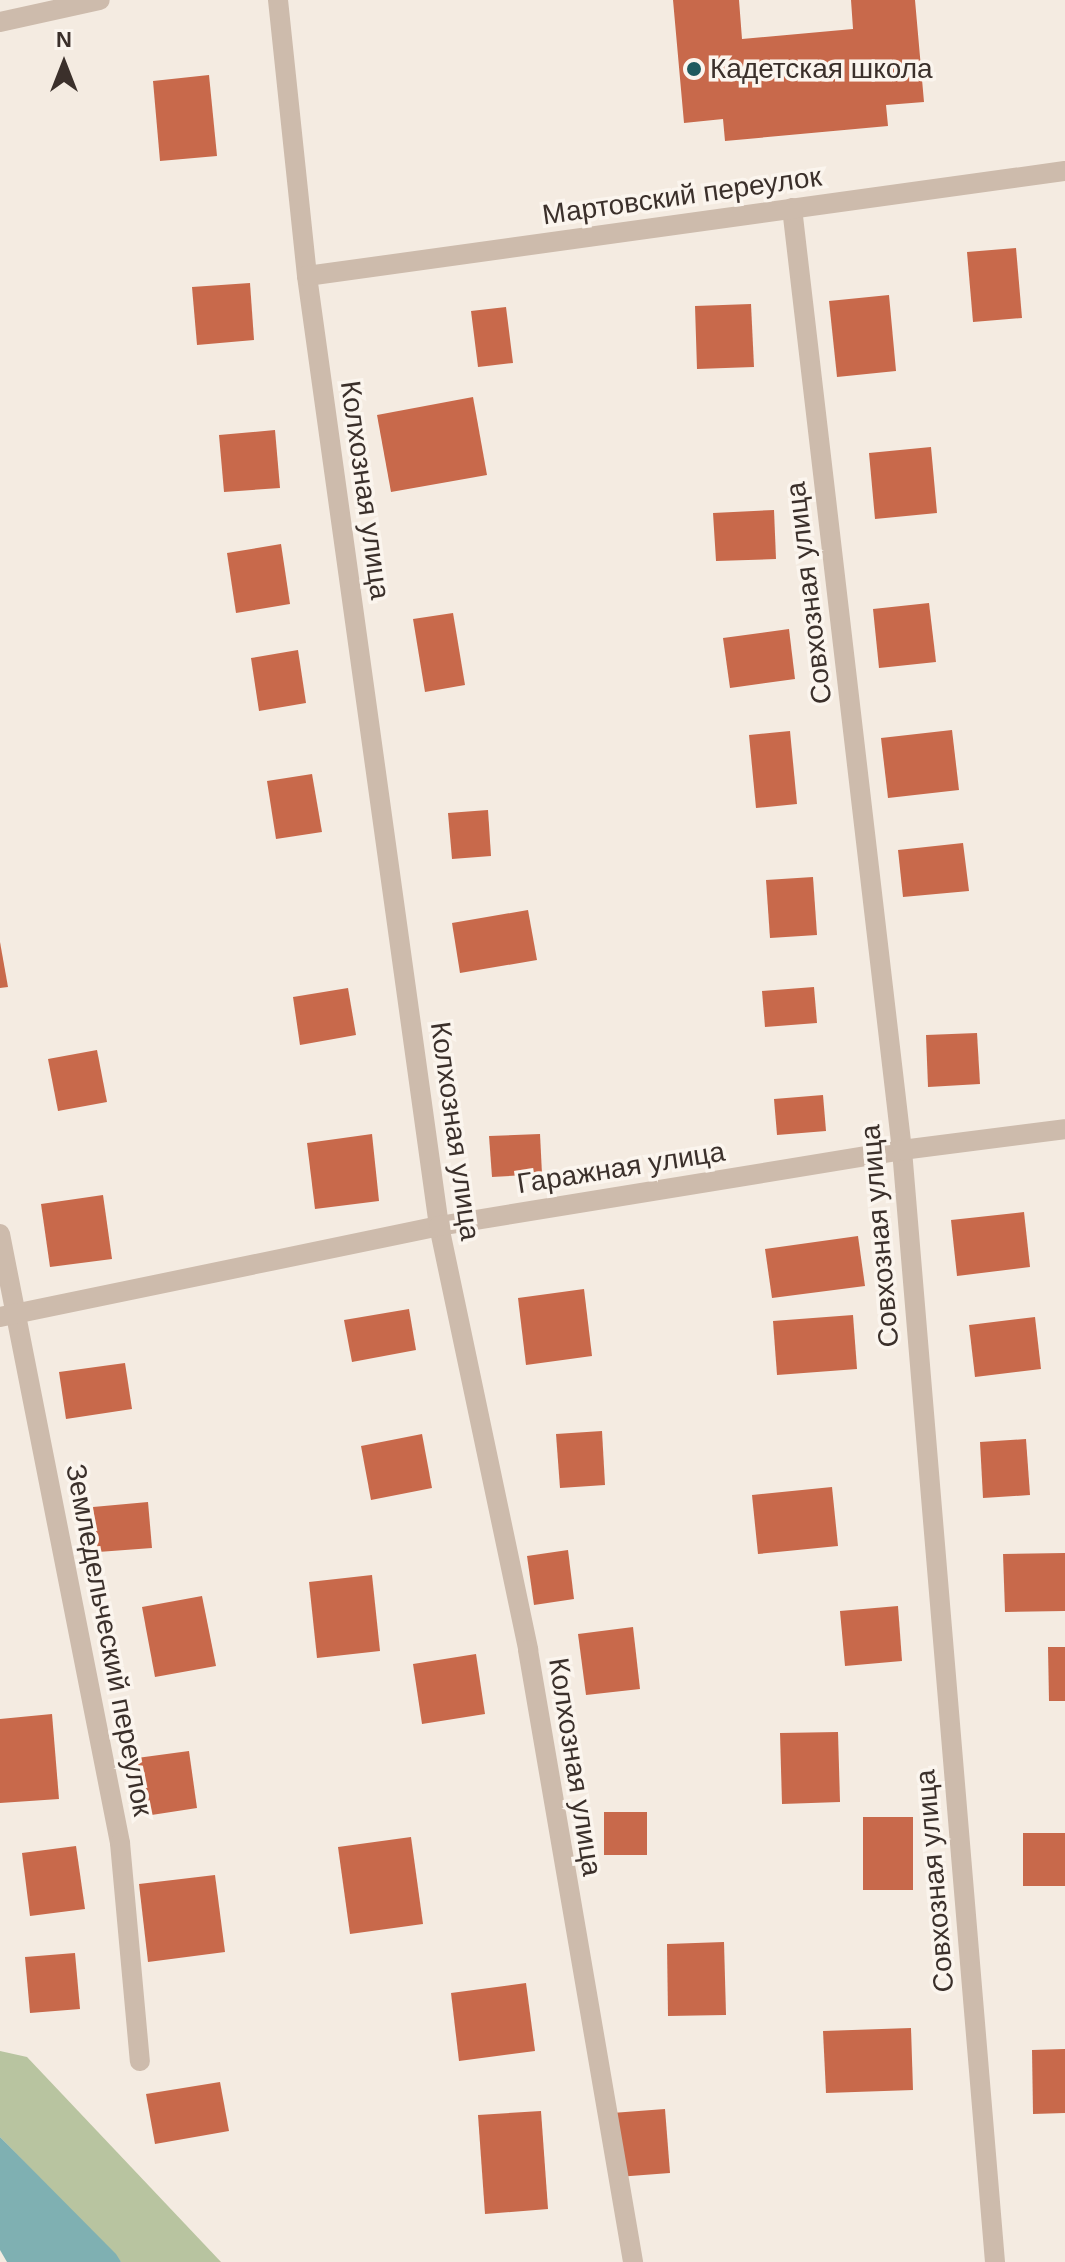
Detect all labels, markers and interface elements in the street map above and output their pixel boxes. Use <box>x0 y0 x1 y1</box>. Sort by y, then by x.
north arrow <box>24 24 104 104</box>
text: N <box>56 27 72 52</box>
place label: Кадетская школа <box>710 52 933 86</box>
marker: Кадетская школа <box>685 60 703 78</box>
street label: Мартовский переулок <box>540 160 824 232</box>
street label: Колхозная улица <box>333 379 397 601</box>
street label: Совхозная улица <box>779 480 839 706</box>
street label: Колхозная улица <box>423 1020 487 1242</box>
street label: Совхозная улица <box>854 1123 906 1349</box>
street label: Гаражная улица <box>515 1135 727 1201</box>
street label: Земледельческий переулок <box>58 1461 160 1819</box>
street label: Колхозная улица <box>541 1656 609 1878</box>
street label: Совхозная улица <box>909 1768 961 1994</box>

